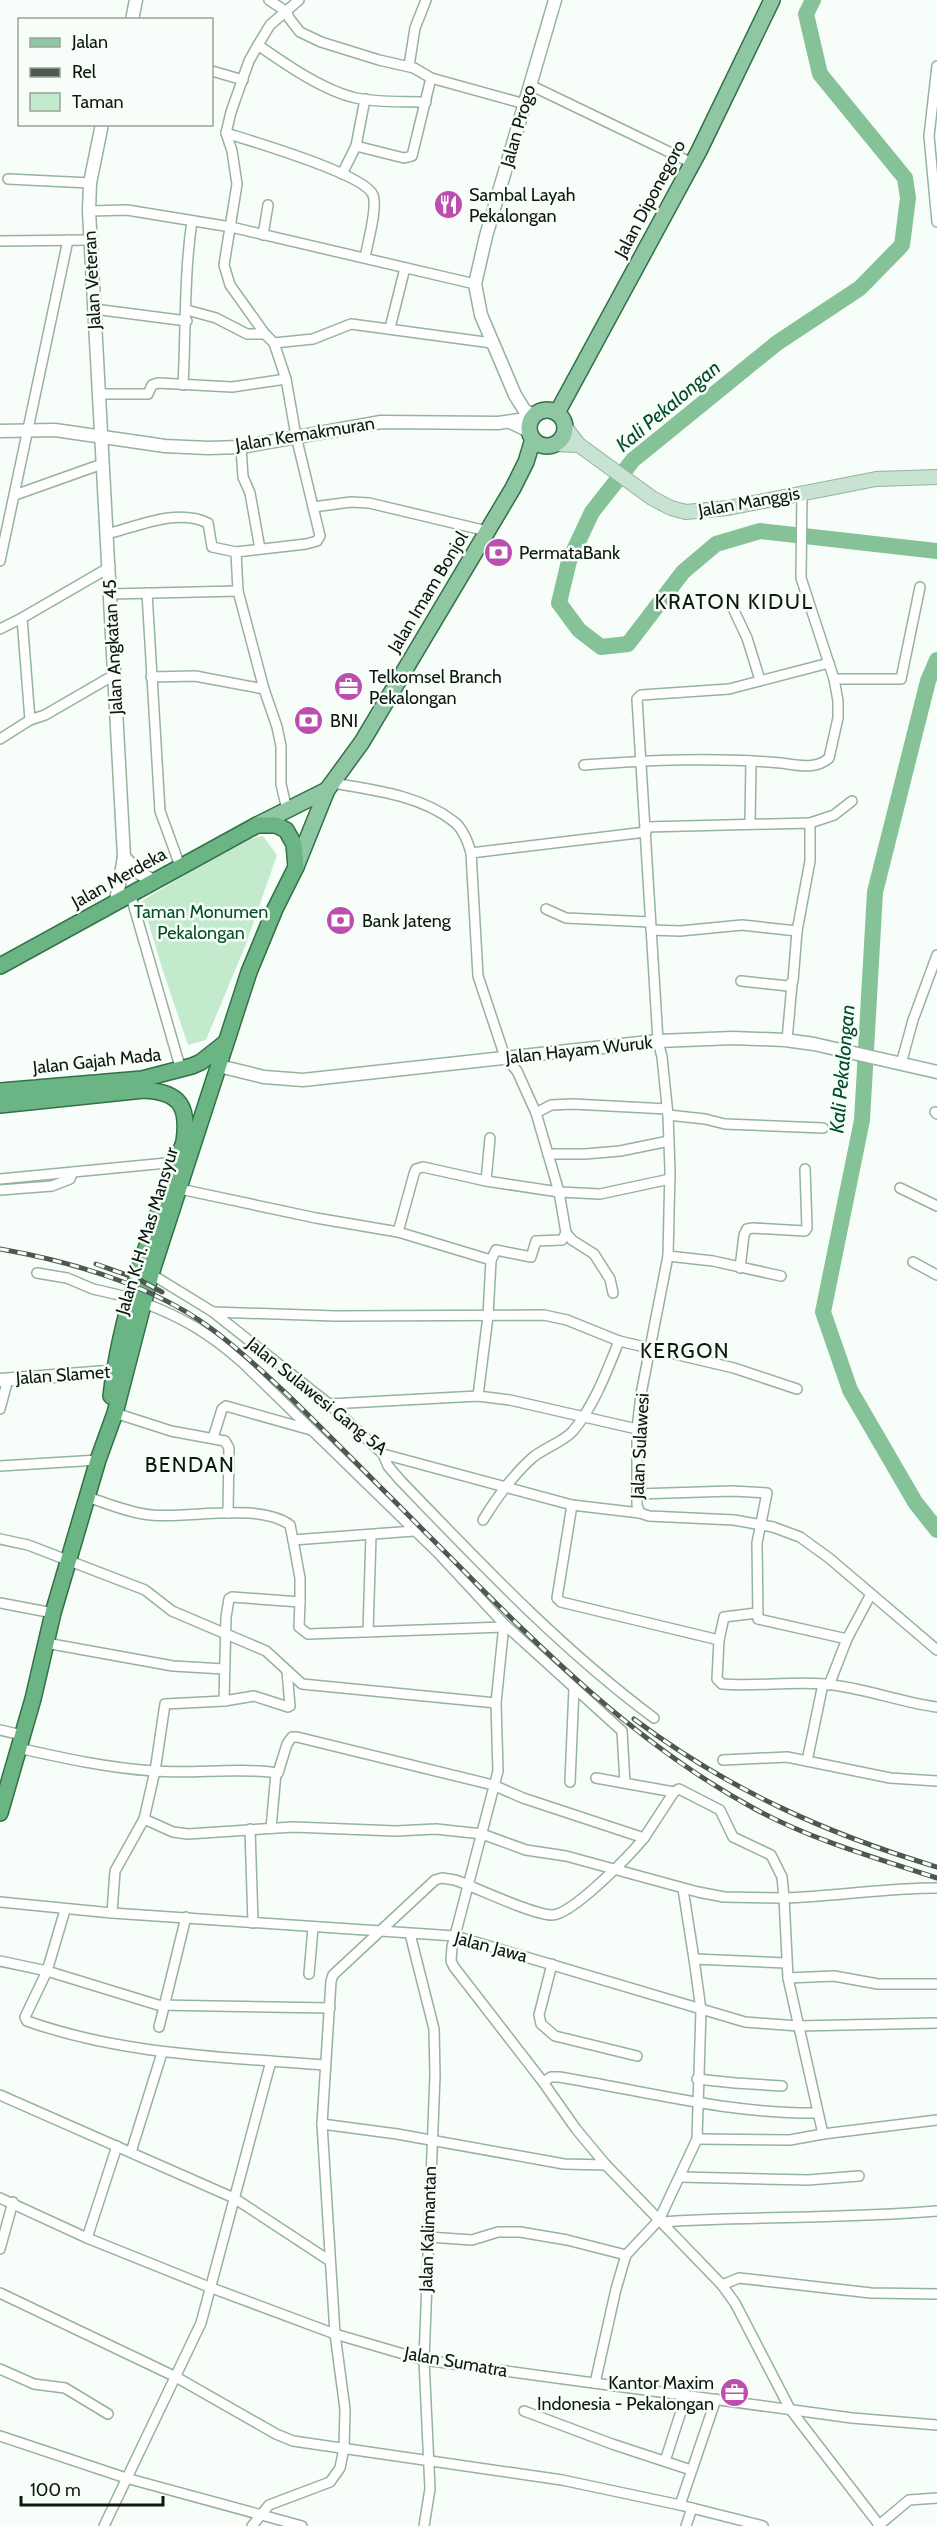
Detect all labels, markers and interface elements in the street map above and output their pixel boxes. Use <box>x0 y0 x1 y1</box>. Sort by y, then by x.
legend <box>18 18 213 126</box>
text: Jalan <box>71 31 108 53</box>
text: Rel <box>72 61 97 83</box>
street label: Jalan Progo <box>496 82 540 171</box>
text: Taman <box>72 91 124 113</box>
street label: Jalan Diponegoro <box>609 136 690 263</box>
place label: Sambal Layah Pekalongan <box>469 184 576 227</box>
restaurant icon: Sambal Layah Pekalongan <box>432 189 464 221</box>
street label: Jalan Veteran <box>78 230 106 331</box>
water label: Kali Pekalongan <box>611 355 725 457</box>
street label: Jalan Kemakmuran <box>233 412 376 456</box>
street label: Jalan Manggis <box>695 482 802 522</box>
street label: Jalan Imam Bonjol <box>383 527 473 657</box>
bank icon: PermataBank <box>482 537 514 569</box>
place label: PermataBank <box>519 542 621 564</box>
street label: Jalan Angkatan 45 <box>98 579 128 716</box>
district label: KRATON KIDUL <box>655 589 813 614</box>
place label: Telkomsel Branch Pekalongan <box>369 666 502 709</box>
office icon: Telkomsel Branch Pekalongan <box>332 671 364 703</box>
bank icon: BNI <box>293 705 325 737</box>
place label: BNI <box>330 710 358 732</box>
street label: Jalan Merdeka <box>67 843 171 914</box>
park label: Taman Monumen Pekalongan <box>134 901 268 944</box>
bank icon: Bank Jateng <box>325 905 357 937</box>
place label: Bank Jateng <box>362 910 452 932</box>
water label: Kali Pekalongan <box>824 1004 860 1134</box>
street label: Jalan Hayam Wuruk <box>504 1031 654 1069</box>
street label: Jalan Gajah Mada <box>31 1043 163 1079</box>
street label: Jalan K.H. Mas Mansyur <box>111 1144 183 1318</box>
street label: Jalan Sulawesi Gang 5A <box>241 1332 392 1460</box>
district label: KERGON <box>640 1338 730 1363</box>
street label: Jalan Slamet <box>14 1361 111 1389</box>
street label: Jalan Sulawesi <box>626 1392 654 1501</box>
district label: BENDAN <box>145 1452 235 1477</box>
street label: Jalan Jawa <box>451 1926 530 1967</box>
street label: Jalan Kalimantan <box>415 2166 441 2293</box>
street label: Jalan Sumatra <box>402 2342 510 2382</box>
place label: Kantor Maxim Indonesia - Pekalongan <box>537 2372 714 2415</box>
office icon: Kantor Maxim Indonesia - Pekalongan <box>719 2377 751 2409</box>
scale bar <box>21 2469 164 2507</box>
text: 100 m <box>30 2479 81 2501</box>

